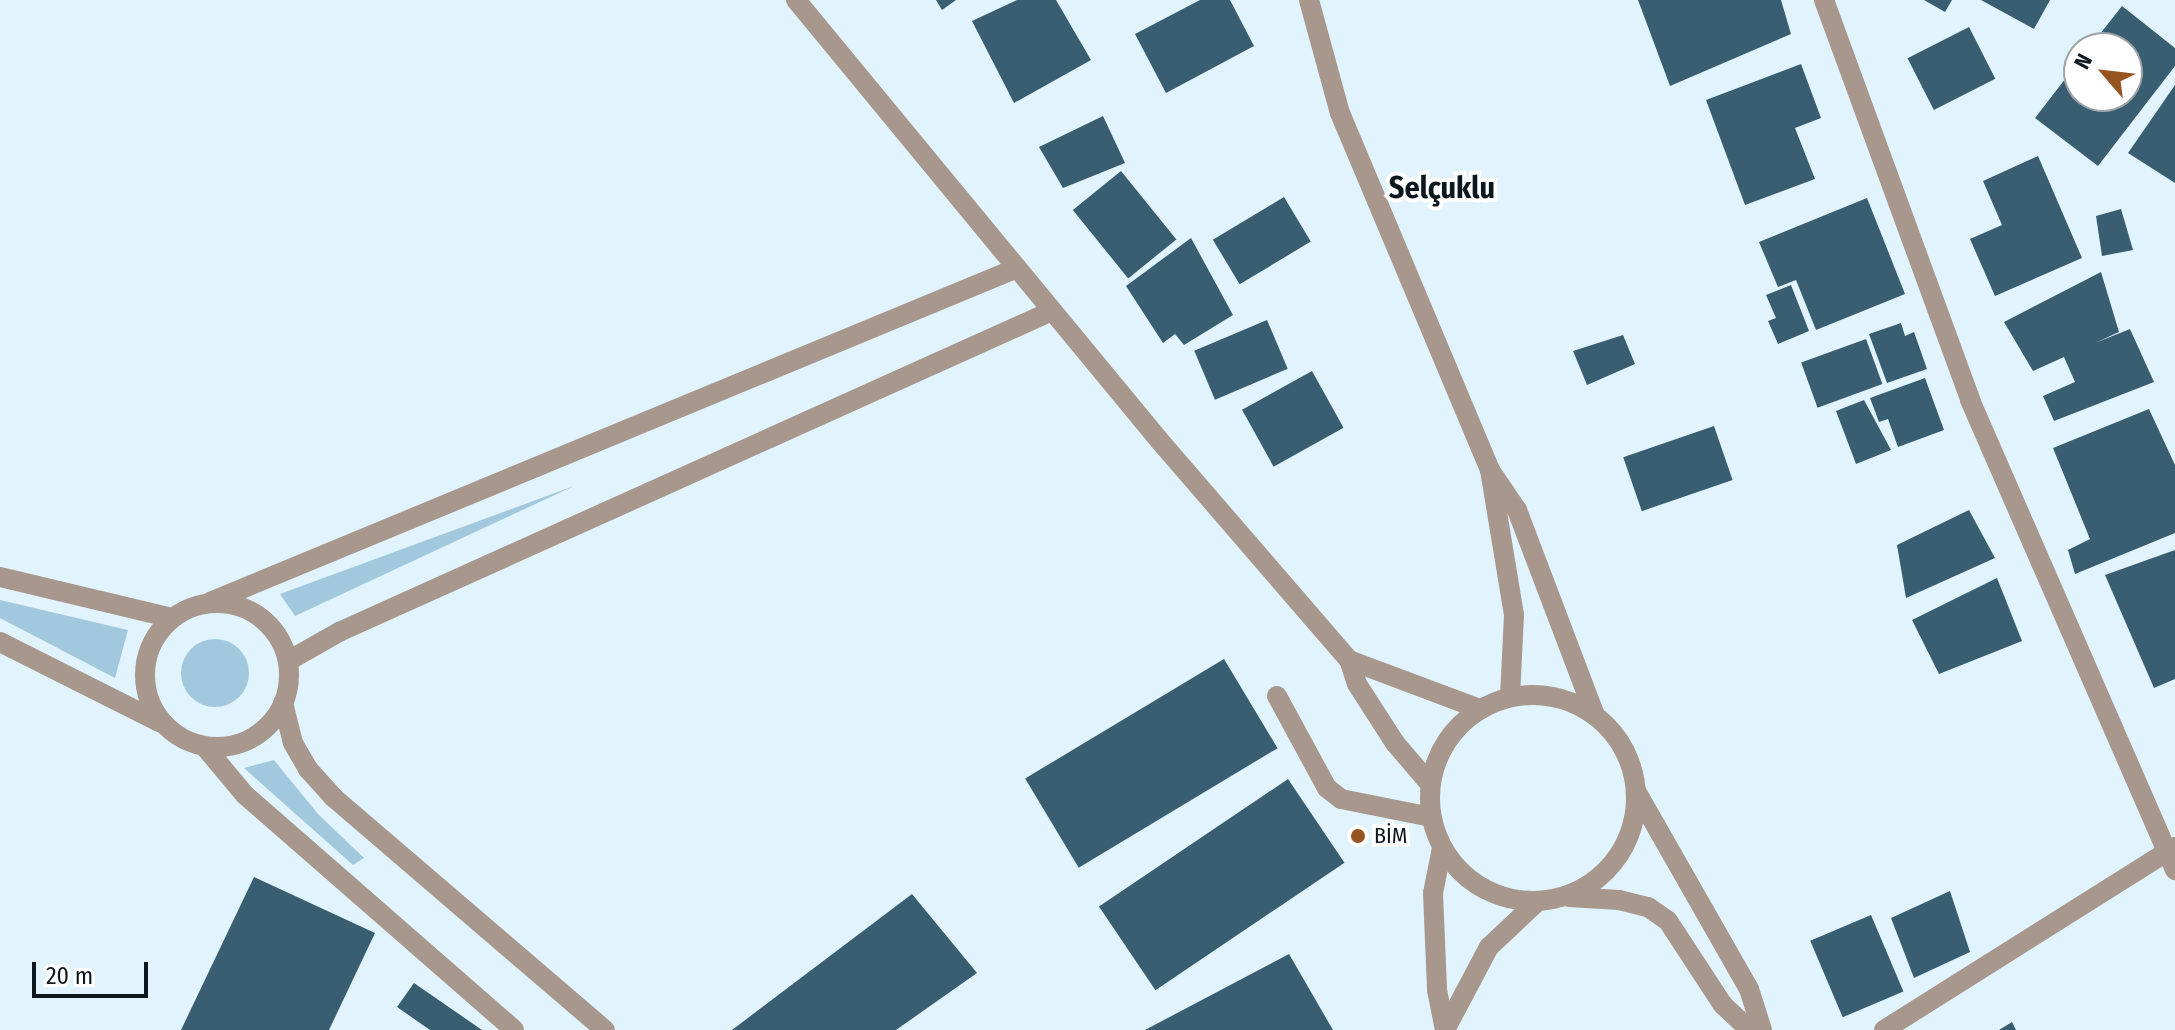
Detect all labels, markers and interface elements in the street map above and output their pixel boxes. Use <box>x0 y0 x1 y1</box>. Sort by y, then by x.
north arrow <box>2063 32 2143 112</box>
text: N <box>2068 49 2098 74</box>
district label: Selçuklu <box>1389 170 1495 206</box>
place label: BİM <box>1374 823 1407 849</box>
marker: BİM <box>1349 827 1367 845</box>
scale bar <box>36 946 152 996</box>
text: 20 m <box>46 962 93 990</box>

